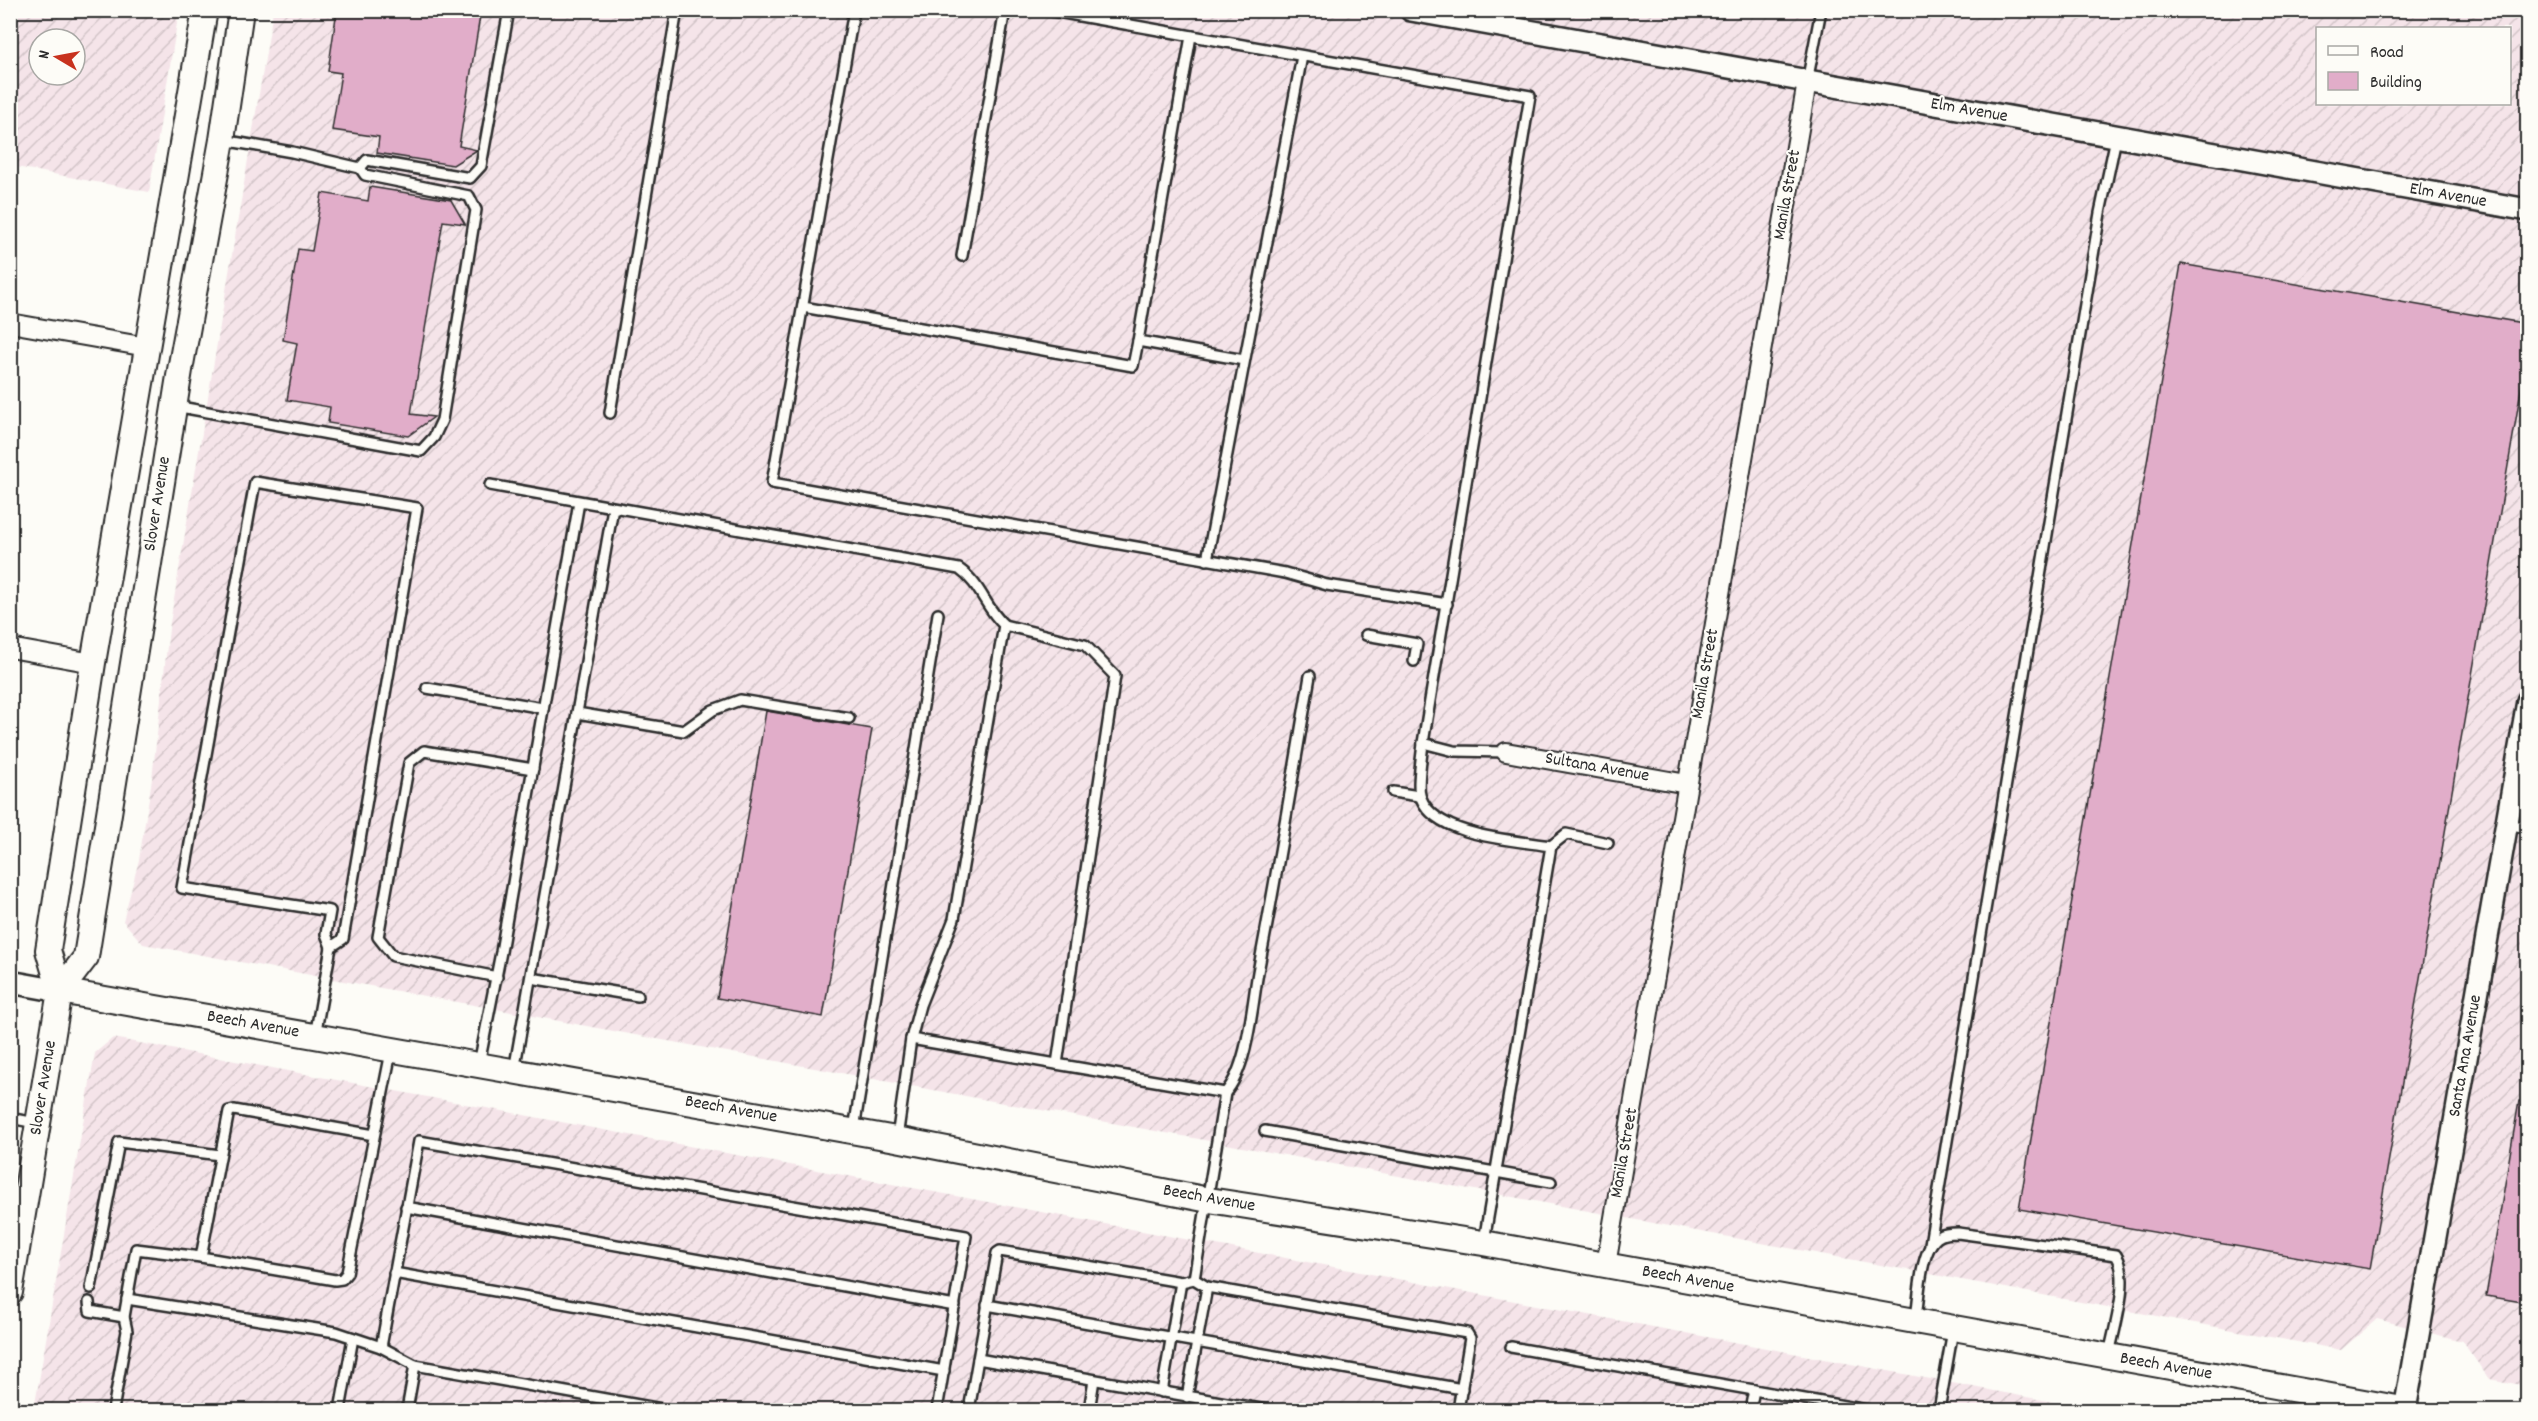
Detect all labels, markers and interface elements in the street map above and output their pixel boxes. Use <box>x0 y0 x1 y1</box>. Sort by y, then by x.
north arrow <box>27 27 87 87</box>
legend <box>2316 27 2511 105</box>
text: Road <box>2370 41 2404 66</box>
text: N <box>33 49 57 61</box>
text: Building <box>2370 71 2422 96</box>
street label: Elm Avenue <box>1928 92 2010 130</box>
street label: Manila Street <box>1768 148 1808 242</box>
street label: Elm Avenue <box>2407 177 2489 215</box>
street label: Slover Avenue <box>138 455 178 553</box>
street label: Manila Street <box>1686 627 1726 721</box>
street label: Sultana Avenue <box>1543 747 1651 789</box>
street label: Santa Ana Avenue <box>2443 993 2489 1119</box>
street label: Beech Avenue <box>205 1005 301 1045</box>
street label: Slover Avenue <box>24 1039 64 1137</box>
street label: Beech Avenue <box>683 1090 779 1130</box>
street label: Manila Street <box>1605 1106 1645 1200</box>
street label: Beech Avenue <box>1161 1179 1257 1219</box>
street label: Beech Avenue <box>1640 1260 1736 1300</box>
street label: Beech Avenue <box>2118 1347 2214 1387</box>

